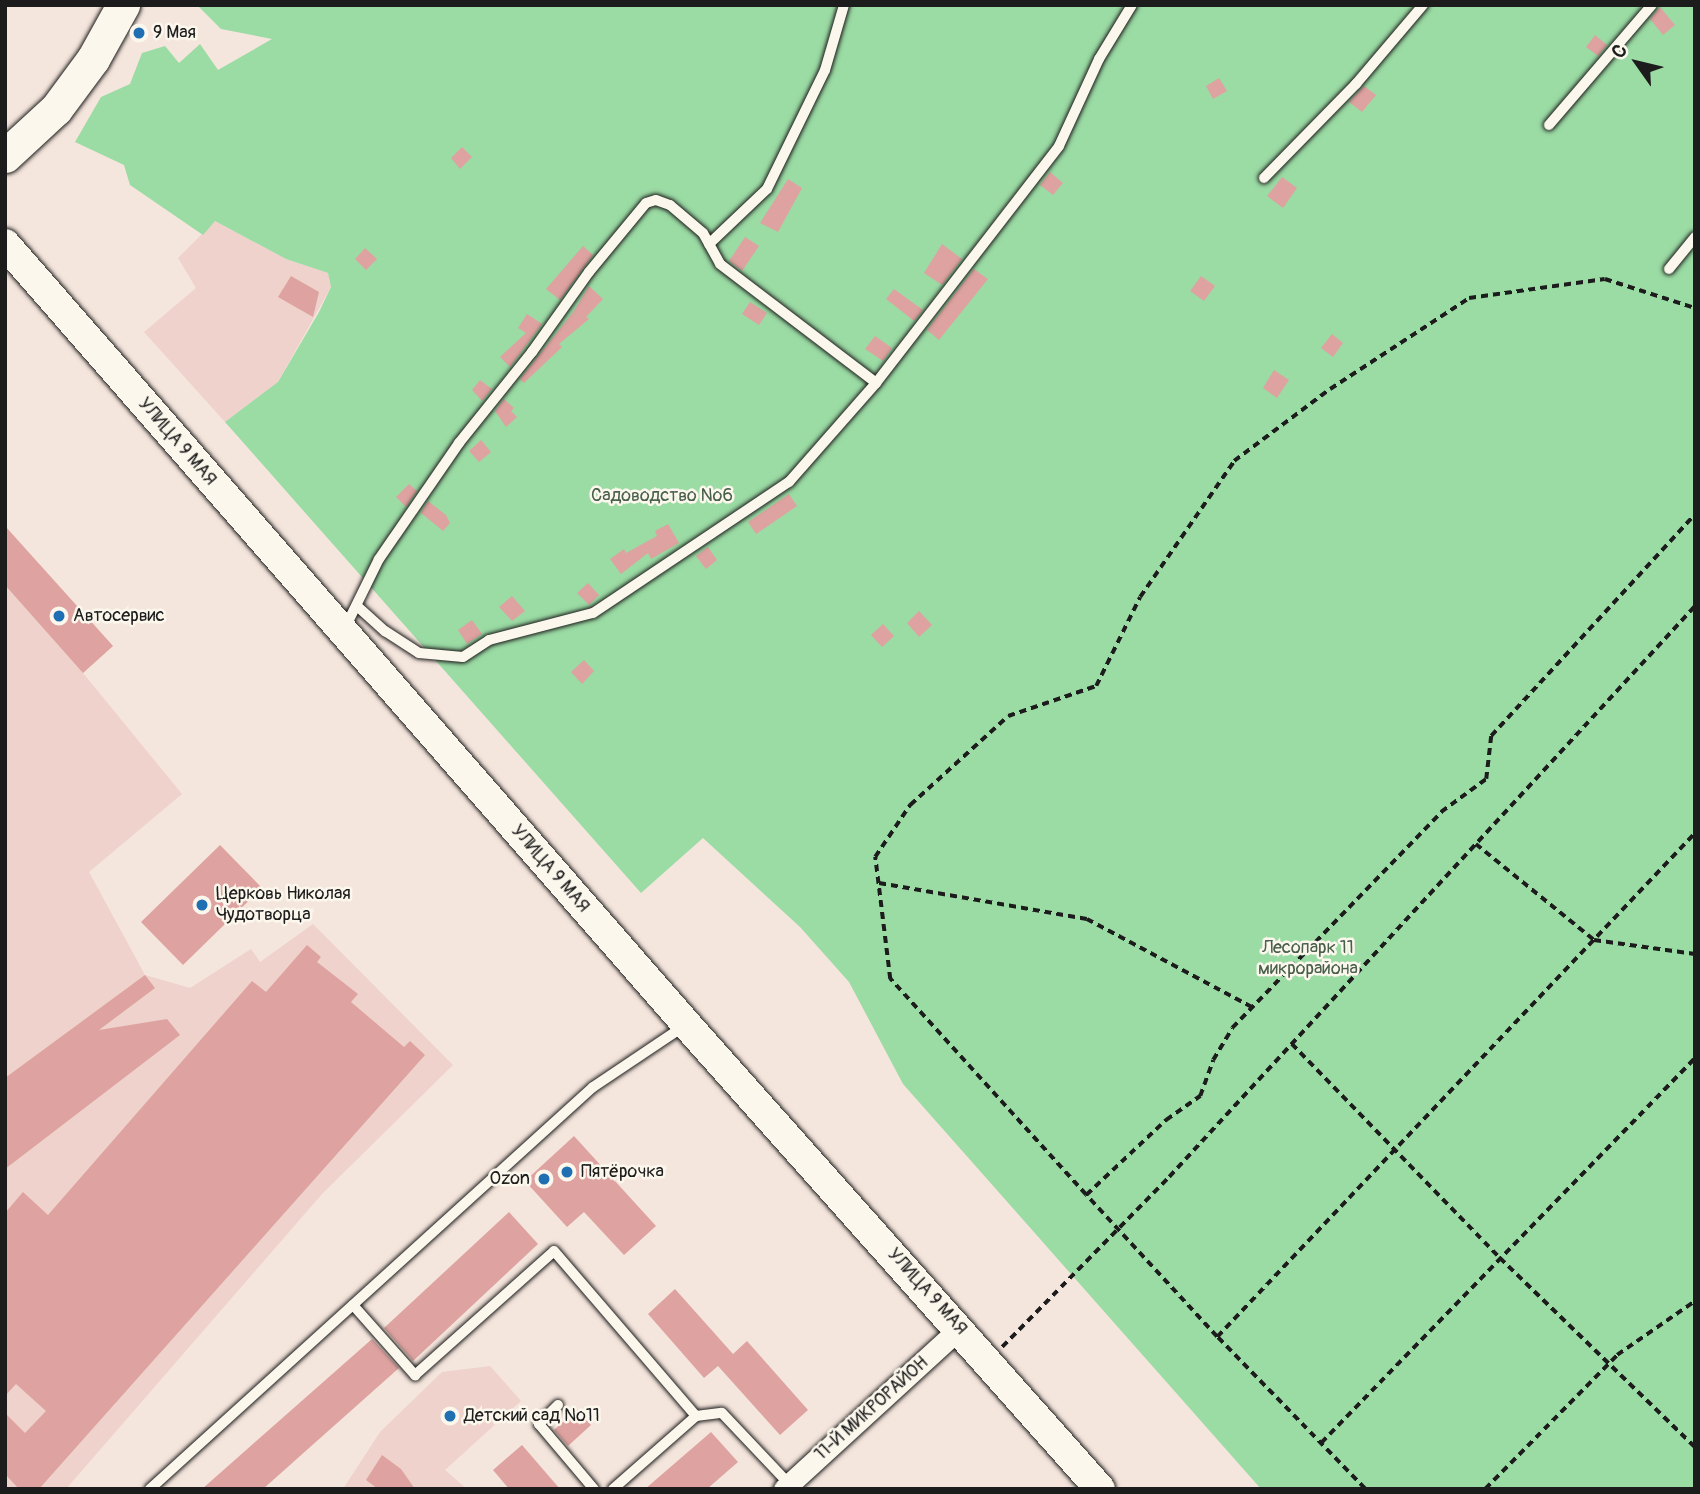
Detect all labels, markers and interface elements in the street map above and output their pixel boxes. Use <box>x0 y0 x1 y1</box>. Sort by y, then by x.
place label: 9 Мая <box>153 22 196 44</box>
marker: 9 Мая <box>131 25 147 41</box>
north arrow <box>1602 28 1672 98</box>
text: С <box>1606 40 1633 63</box>
street label: УЛИЦА 9 МАЯ <box>133 394 221 490</box>
park label: Садоводство №6 <box>591 485 733 507</box>
place label: Автосервис <box>73 605 165 627</box>
marker: Автосервис <box>51 608 67 624</box>
street label: УЛИЦА 9 МАЯ <box>506 821 594 917</box>
place label: Церковь Николая Чудотворца <box>216 884 351 926</box>
marker: Церковь Николая Чудотворца <box>194 897 210 913</box>
park label: Лесопарк 11 микрорайона <box>1258 938 1358 981</box>
place label: Пятёрочка <box>581 1161 664 1183</box>
marker: Пятёрочка <box>559 1164 575 1180</box>
place label: Ozon <box>490 1168 530 1190</box>
marker: Ozon <box>536 1171 552 1187</box>
street label: УЛИЦА 9 МАЯ <box>883 1244 971 1340</box>
street label: 11-Й МИКРОРАЙОН <box>811 1352 933 1466</box>
place label: Детский сад №11 <box>464 1405 600 1427</box>
marker: Детский сад №11 <box>442 1408 458 1424</box>

